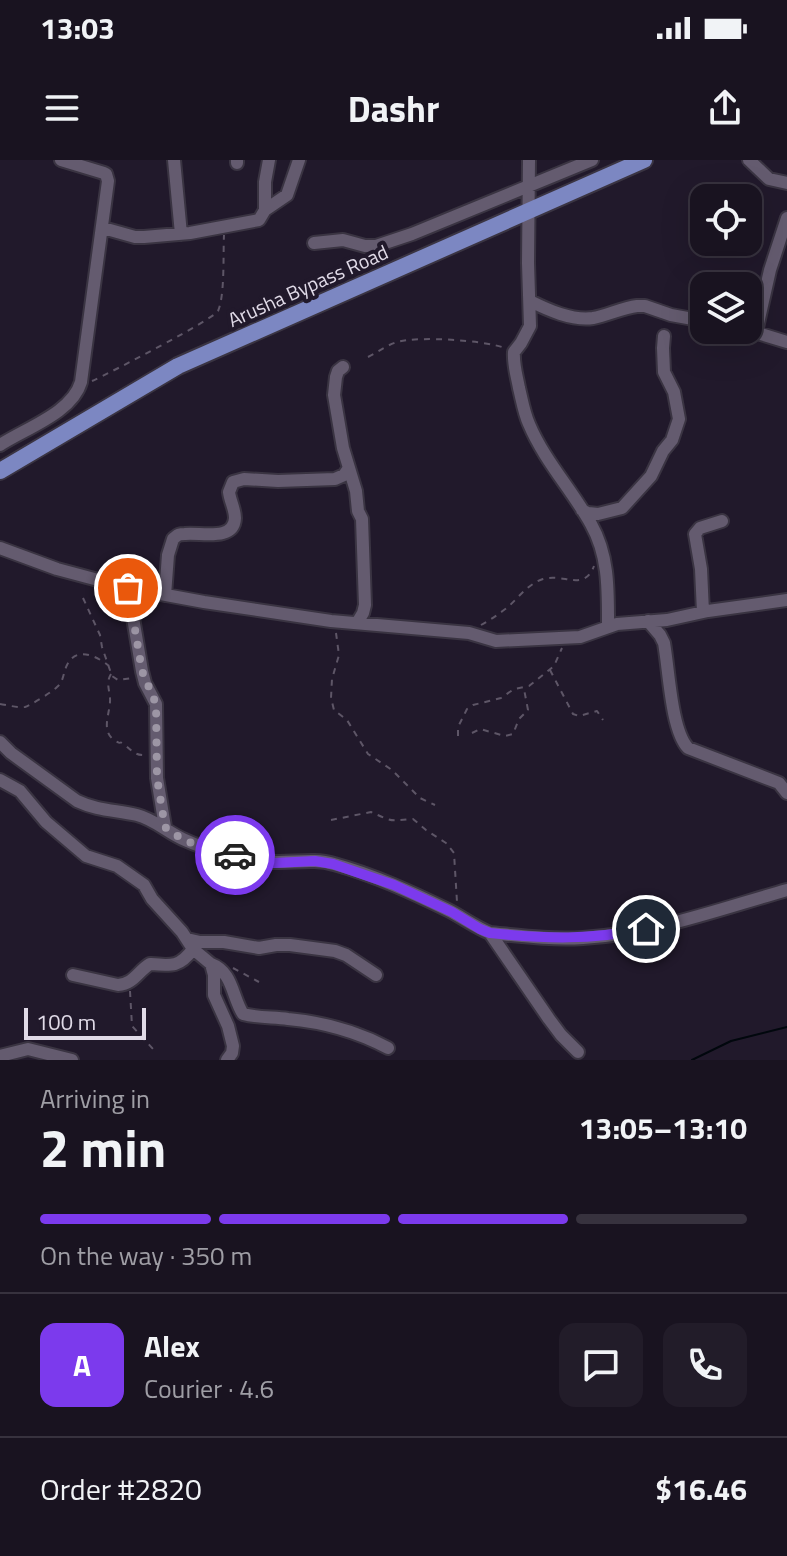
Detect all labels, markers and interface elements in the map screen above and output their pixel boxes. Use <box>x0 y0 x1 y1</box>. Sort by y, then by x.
text: 13:03 <box>40 5 115 51</box>
text: Dashr <box>348 81 439 136</box>
icon: menu <box>40 86 84 130</box>
icon: share <box>703 86 747 130</box>
map controls <box>690 184 762 344</box>
button: locate <box>690 184 762 256</box>
street label: Arusha Bypass Road <box>223 236 393 335</box>
button: layers <box>690 272 762 344</box>
pin <box>94 554 162 622</box>
icon: bag <box>106 566 150 610</box>
courier <box>195 815 275 895</box>
icon: car <box>213 833 257 877</box>
pin <box>612 895 680 963</box>
icon: home <box>624 907 668 951</box>
scale bar <box>24 1004 146 1040</box>
text: 100 m <box>36 1005 96 1039</box>
text: Arriving in <box>40 1079 150 1118</box>
text: 13:05–13:10 <box>579 1105 747 1151</box>
text: 2 min <box>40 1108 166 1187</box>
text: On the way · 350 m <box>40 1236 252 1275</box>
text: Alex <box>144 1323 200 1369</box>
button: chat <box>559 1323 643 1407</box>
button: phone <box>663 1323 747 1407</box>
text: A <box>73 1342 91 1388</box>
text: Courier · 4.6 <box>144 1369 274 1408</box>
text: Order #2820 <box>40 1466 202 1512</box>
text: $16.46 <box>655 1466 747 1512</box>

